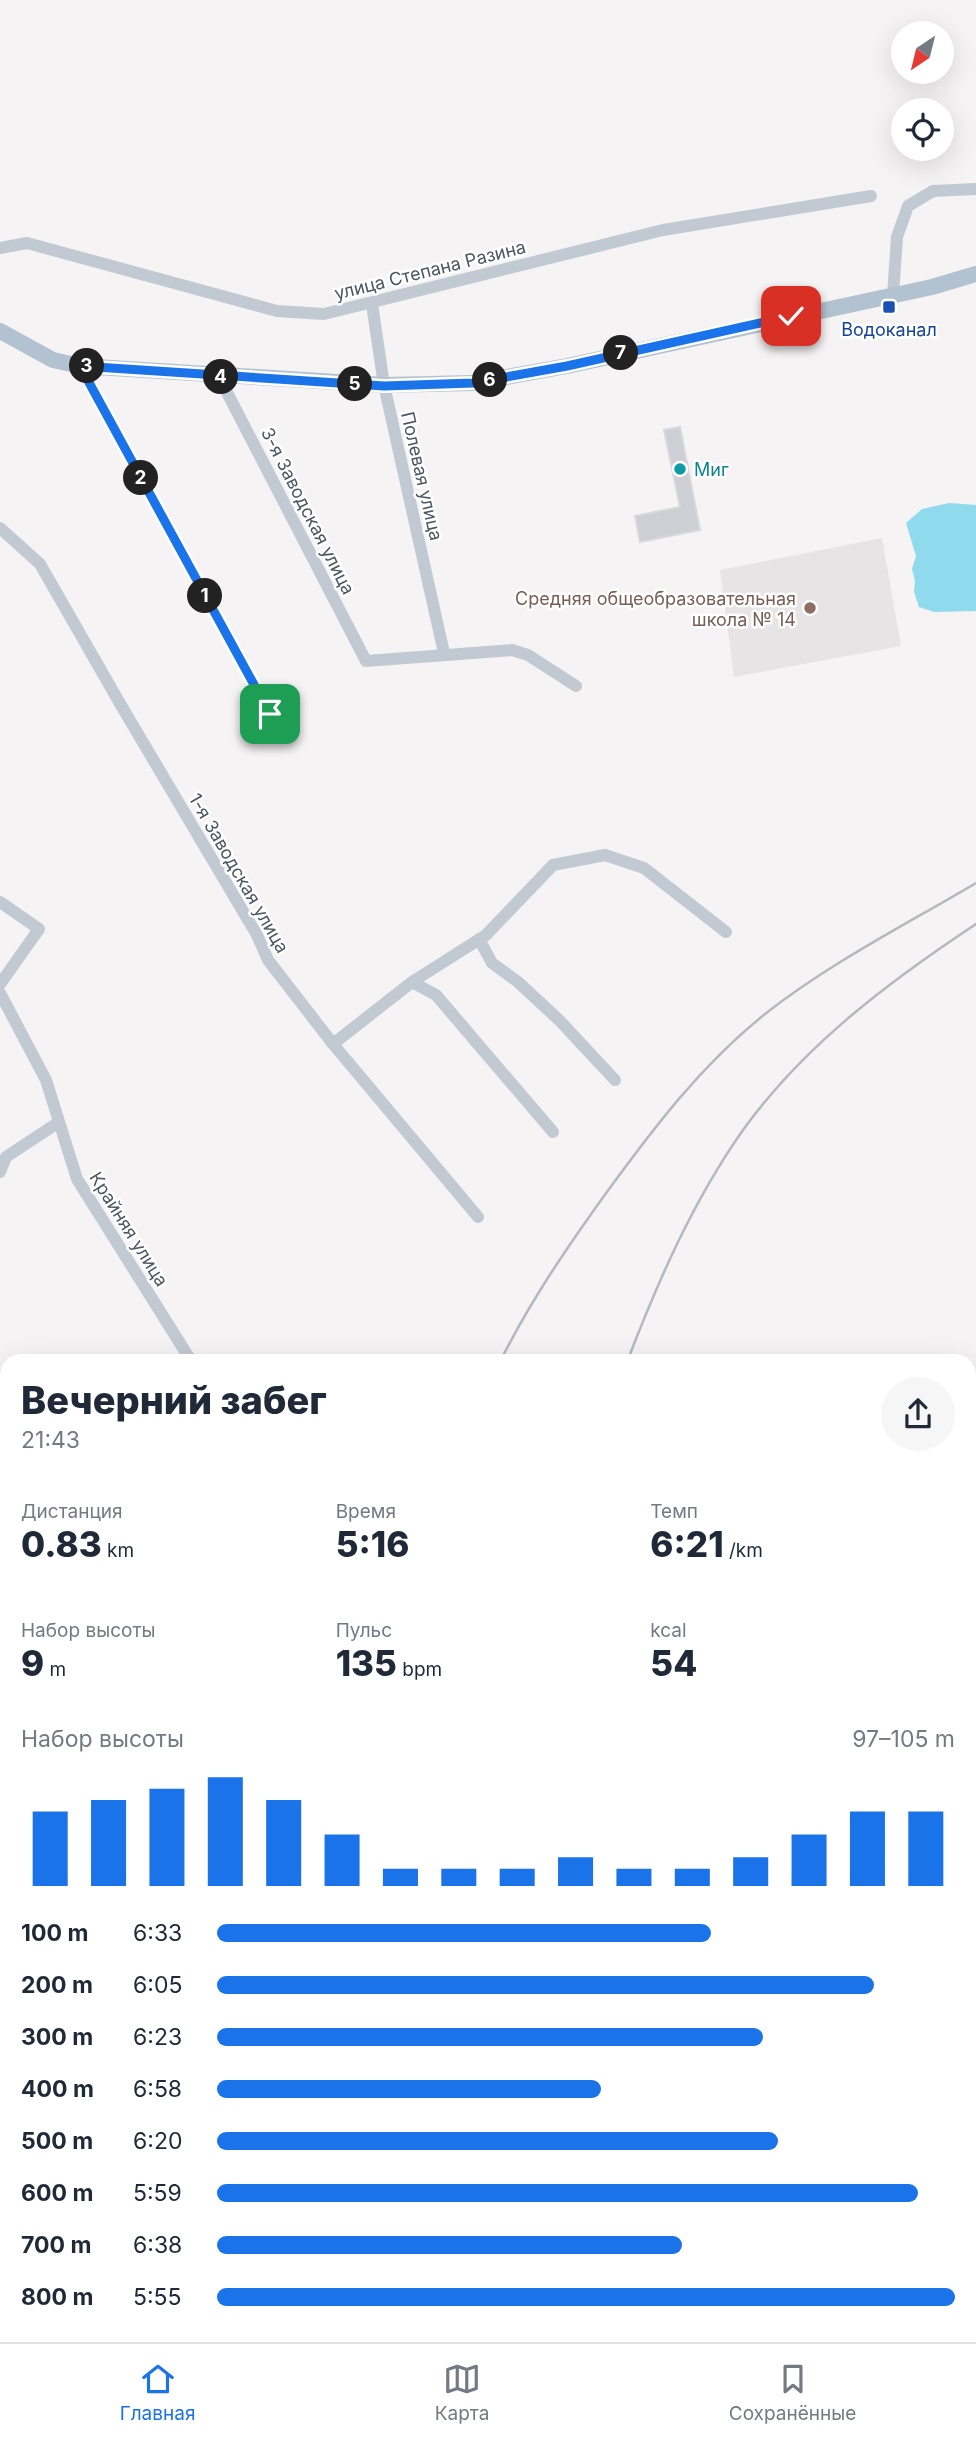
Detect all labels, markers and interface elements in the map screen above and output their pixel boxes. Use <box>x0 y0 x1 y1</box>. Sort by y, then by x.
north arrow <box>891 21 954 84</box>
map controls <box>891 21 954 161</box>
button: locate <box>891 98 954 161</box>
street label: улица Степана Разина <box>332 236 528 304</box>
pin <box>761 286 821 346</box>
icon: check <box>772 297 810 335</box>
marker: Водоканал <box>881 299 897 315</box>
place label: Водоканал <box>841 319 937 340</box>
pin: 7 <box>604 336 638 370</box>
text: 7 <box>615 341 626 364</box>
pin: 3 <box>70 348 104 384</box>
text: 3 <box>80 354 93 377</box>
pin: 4 <box>204 360 238 394</box>
pin: 6 <box>472 362 508 398</box>
text: 4 <box>214 365 227 388</box>
pin: 5 <box>338 366 372 402</box>
text: 6 <box>483 368 496 391</box>
text: 5 <box>348 372 361 395</box>
street label: Полевая улица <box>397 410 447 542</box>
street label: 3-я Заводская улица <box>257 424 359 598</box>
place label: Миг <box>694 459 729 480</box>
pin: 2 <box>124 461 158 496</box>
marker: Миг <box>672 461 688 477</box>
text: 2 <box>135 466 146 489</box>
pin: 1 <box>188 578 222 614</box>
text: 1 <box>200 584 209 607</box>
place label: Средняя общеобразовательная школа № 14 <box>515 588 796 630</box>
marker: Средняя общеобразовательная школа № 14 <box>802 600 818 616</box>
pin <box>240 684 300 744</box>
icon: arrive <box>251 695 289 733</box>
street label: 1-я Заводская улица <box>185 790 293 956</box>
street label: Крайняя улица <box>85 1168 173 1290</box>
text: Вечерний забег <box>21 1377 327 1423</box>
button: share <box>881 1377 955 1451</box>
text: 21:43 <box>21 1426 80 1454</box>
text: Дистанция <box>21 1500 123 1523</box>
text: Время <box>336 1500 396 1523</box>
text: Темп <box>650 1500 698 1523</box>
text: 0.83 <box>21 1523 102 1565</box>
text: 5:16 <box>336 1523 409 1565</box>
text: 6:21 <box>650 1523 724 1565</box>
text: km <box>102 1539 134 1562</box>
text: /km <box>724 1539 763 1562</box>
text: Набор высоты <box>21 1619 156 1642</box>
text: Пульс <box>336 1619 392 1642</box>
text: kcal <box>650 1619 687 1642</box>
text: 9 <box>21 1642 44 1684</box>
text: 135 <box>336 1642 397 1684</box>
text: 54 <box>650 1642 697 1684</box>
text: m <box>44 1658 66 1681</box>
text: bpm <box>397 1658 442 1681</box>
text: Набор высоты <box>21 1725 184 1753</box>
text: 97–105 m <box>852 1725 955 1753</box>
text: 100 m <box>21 1919 88 1947</box>
text: 6:33 <box>133 1919 182 1947</box>
text: 200 m <box>21 1971 93 1999</box>
text: 6:05 <box>133 1971 182 1999</box>
text: 300 m <box>21 2023 93 2051</box>
text: 6:23 <box>133 2023 182 2051</box>
text: 400 m <box>21 2075 94 2103</box>
text: 6:58 <box>133 2075 182 2103</box>
text: 500 m <box>21 2127 93 2155</box>
text: 6:20 <box>133 2127 182 2155</box>
text: 600 m <box>21 2179 93 2207</box>
text: 5:59 <box>133 2179 182 2207</box>
text: 700 m <box>21 2231 91 2259</box>
text: 6:38 <box>133 2231 182 2259</box>
text: 800 m <box>21 2283 93 2311</box>
text: 5:55 <box>133 2283 182 2311</box>
tab: Главная <box>120 2360 195 2425</box>
tab: Карта <box>435 2360 489 2425</box>
tab: Сохранённые <box>729 2360 856 2425</box>

